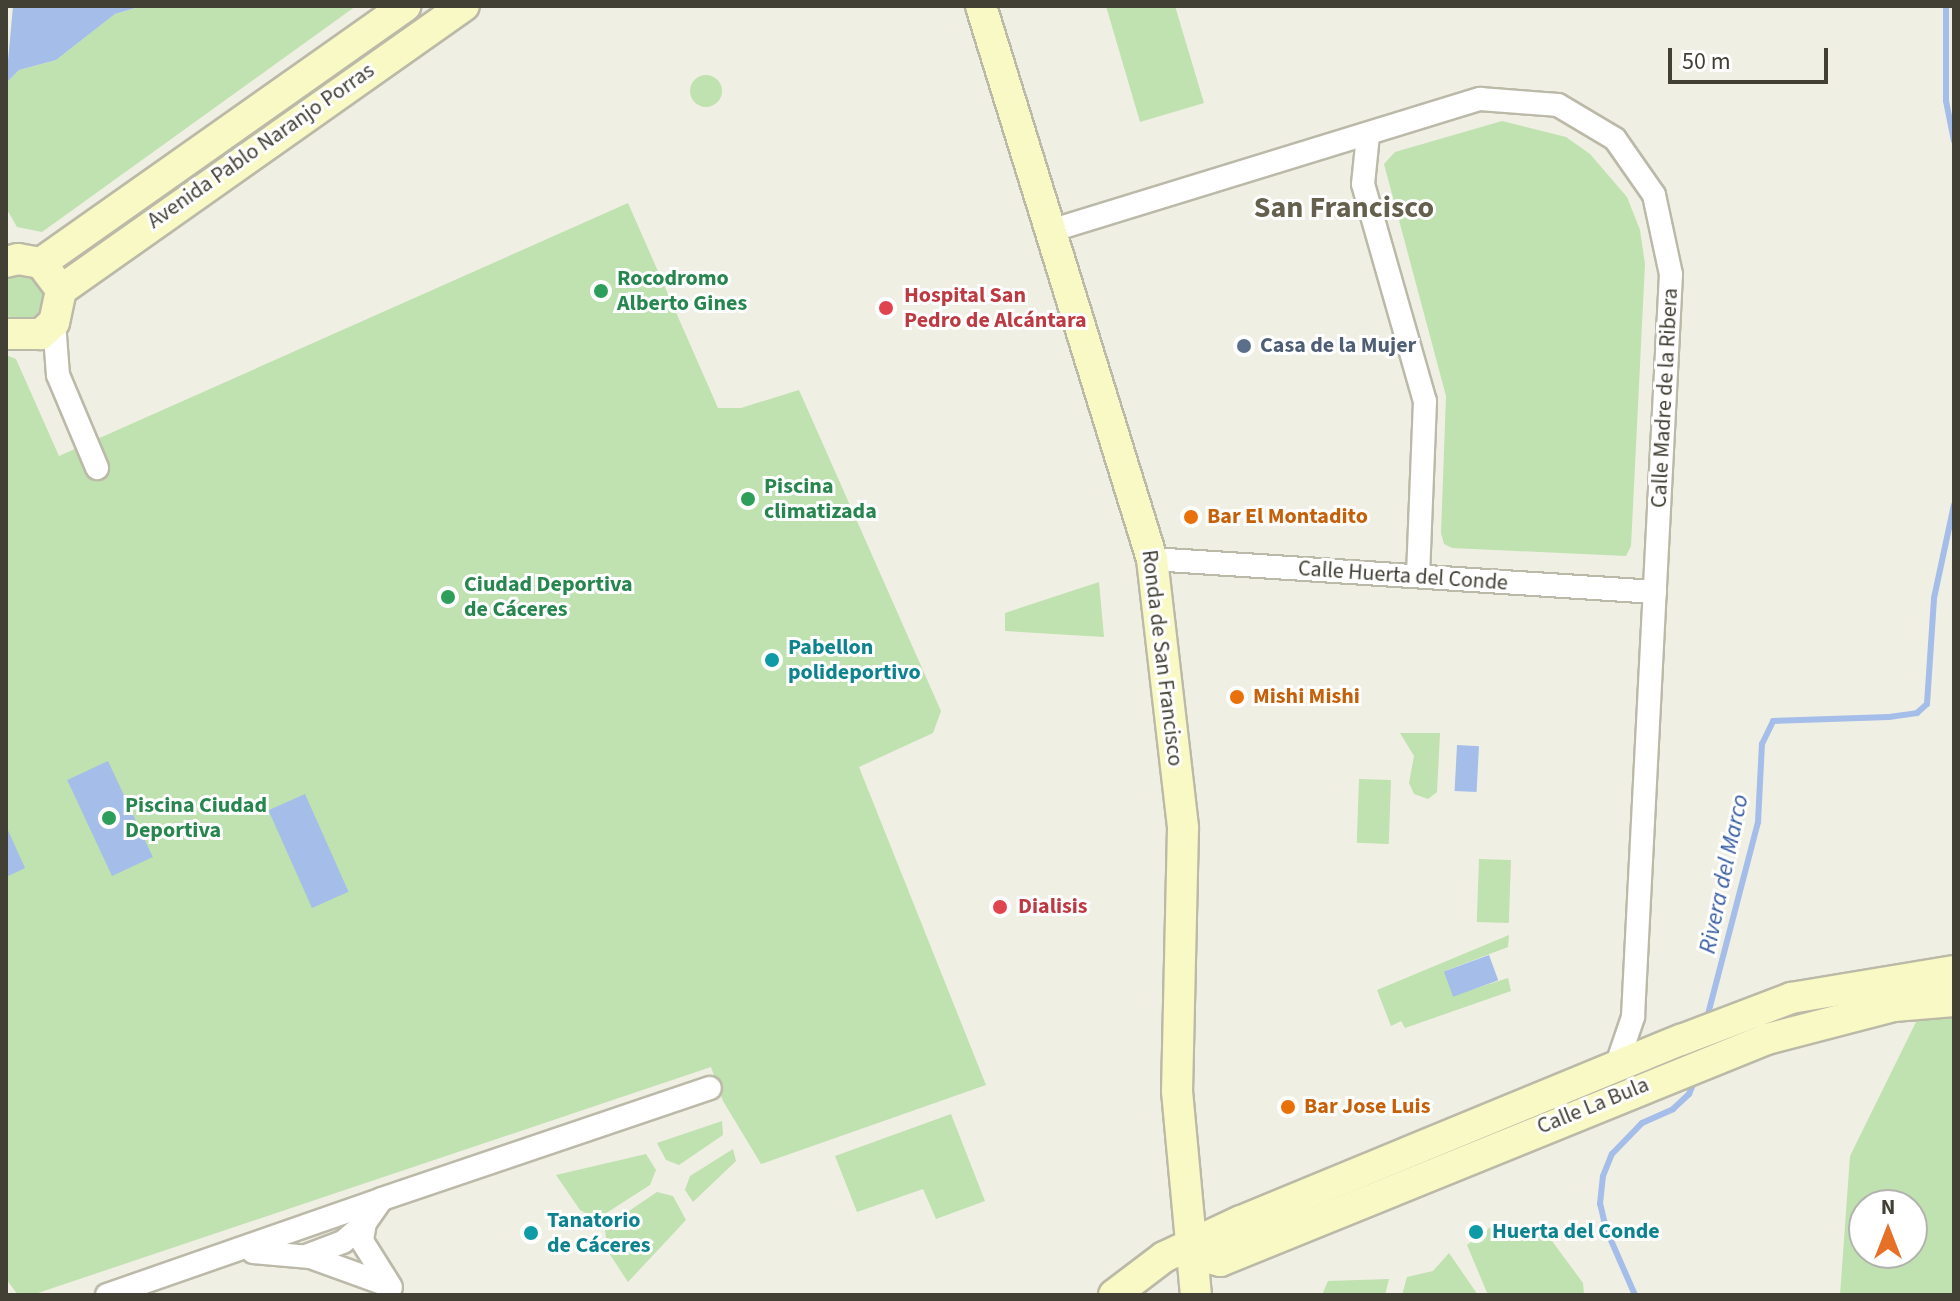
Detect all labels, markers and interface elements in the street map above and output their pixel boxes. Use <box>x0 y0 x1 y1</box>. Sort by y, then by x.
scale bar <box>1672 32 1832 82</box>
text: 50 m <box>1682 44 1731 79</box>
street label: Avenida Pablo Naranjo Porras <box>142 57 380 235</box>
district label: San Francisco <box>1254 190 1434 226</box>
place label: Rocodromo Alberto Gines <box>617 265 747 316</box>
marker: Rocodromo Alberto Gines <box>592 282 610 300</box>
place label: Hospital San Pedro de Alcántara <box>904 282 1087 334</box>
street label: Calle Madre de la Ribera <box>1646 287 1684 509</box>
marker: Hospital San Pedro de Alcántara <box>875 297 897 319</box>
place label: Casa de la Mujer <box>1260 333 1416 359</box>
marker: Casa de la Mujer <box>1235 337 1253 355</box>
place label: Piscina climatizada <box>764 473 877 524</box>
marker: Piscina climatizada <box>739 490 757 508</box>
place label: Bar El Montadito <box>1207 504 1368 530</box>
marker: Bar El Montadito <box>1182 508 1200 526</box>
street label: Ronda de San Francisco <box>1136 548 1188 768</box>
street label: Calle Huerta del Conde <box>1297 555 1509 597</box>
place label: Ciudad Deportiva de Cáceres <box>464 571 633 622</box>
marker: Ciudad Deportiva de Cáceres <box>439 588 457 606</box>
place label: Pabellon polideportivo <box>788 634 921 686</box>
marker: Pabellon polideportivo <box>763 651 781 669</box>
place label: Mishi Mishi <box>1253 684 1360 710</box>
marker: Mishi Mishi <box>1228 688 1246 706</box>
place label: Piscina Ciudad Deportiva <box>125 792 267 844</box>
water label: Rivera del Marco <box>1693 792 1755 956</box>
marker: Piscina Ciudad Deportiva <box>100 809 118 827</box>
place label: Dialisis <box>1018 894 1088 920</box>
marker: Dialisis <box>989 896 1011 918</box>
street label: Calle La Bula <box>1533 1072 1653 1140</box>
place label: Bar Jose Luis <box>1304 1094 1430 1120</box>
marker: Bar Jose Luis <box>1279 1098 1297 1116</box>
north arrow <box>1848 1189 1928 1269</box>
text: N <box>1881 1191 1895 1223</box>
place label: Tanatorio de Cáceres <box>547 1207 651 1258</box>
place label: Huerta del Conde <box>1492 1219 1660 1245</box>
marker: Huerta del Conde <box>1467 1223 1485 1241</box>
marker: Tanatorio de Cáceres <box>522 1224 540 1242</box>

